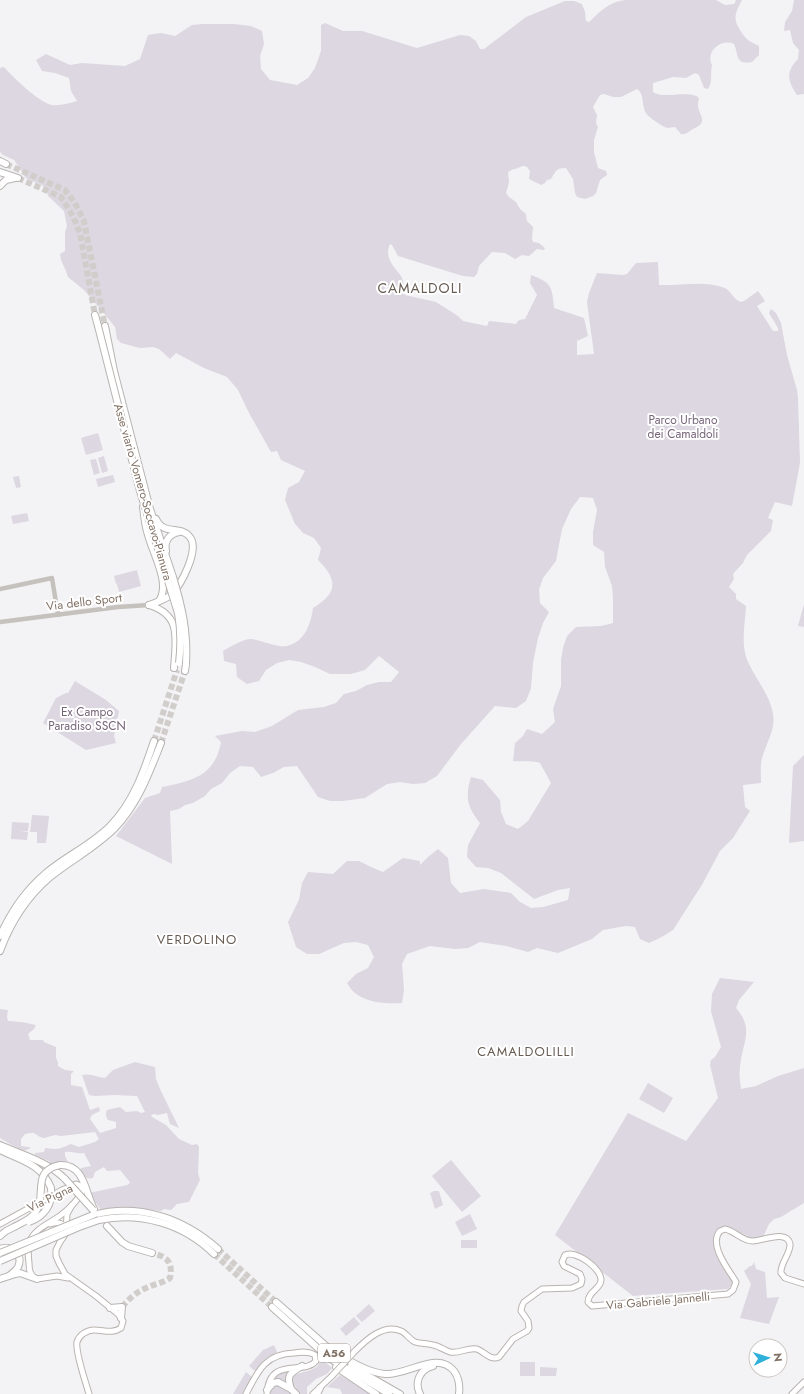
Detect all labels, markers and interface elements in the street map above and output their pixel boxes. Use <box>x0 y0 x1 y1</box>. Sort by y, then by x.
district label: CAMALDOLI <box>378 278 462 298</box>
street label: Asse viario Vomero-Soccavo-Pianura <box>109 401 177 583</box>
park label: Parco Urbano dei Camaldoli <box>648 411 718 443</box>
street label: Via dello Sport <box>45 588 123 616</box>
park label: Ex Campo Paradiso SSCN <box>48 703 126 735</box>
district label: VERDOLINO <box>157 930 237 949</box>
district label: CAMALDOLILLI <box>477 1042 575 1061</box>
street label: Via Pigna <box>24 1179 76 1217</box>
street label: Via Gabriele Jannelli <box>605 1287 711 1315</box>
north arrow <box>748 1338 788 1378</box>
road number: A56 <box>318 1344 350 1362</box>
text: N <box>770 1352 786 1362</box>

